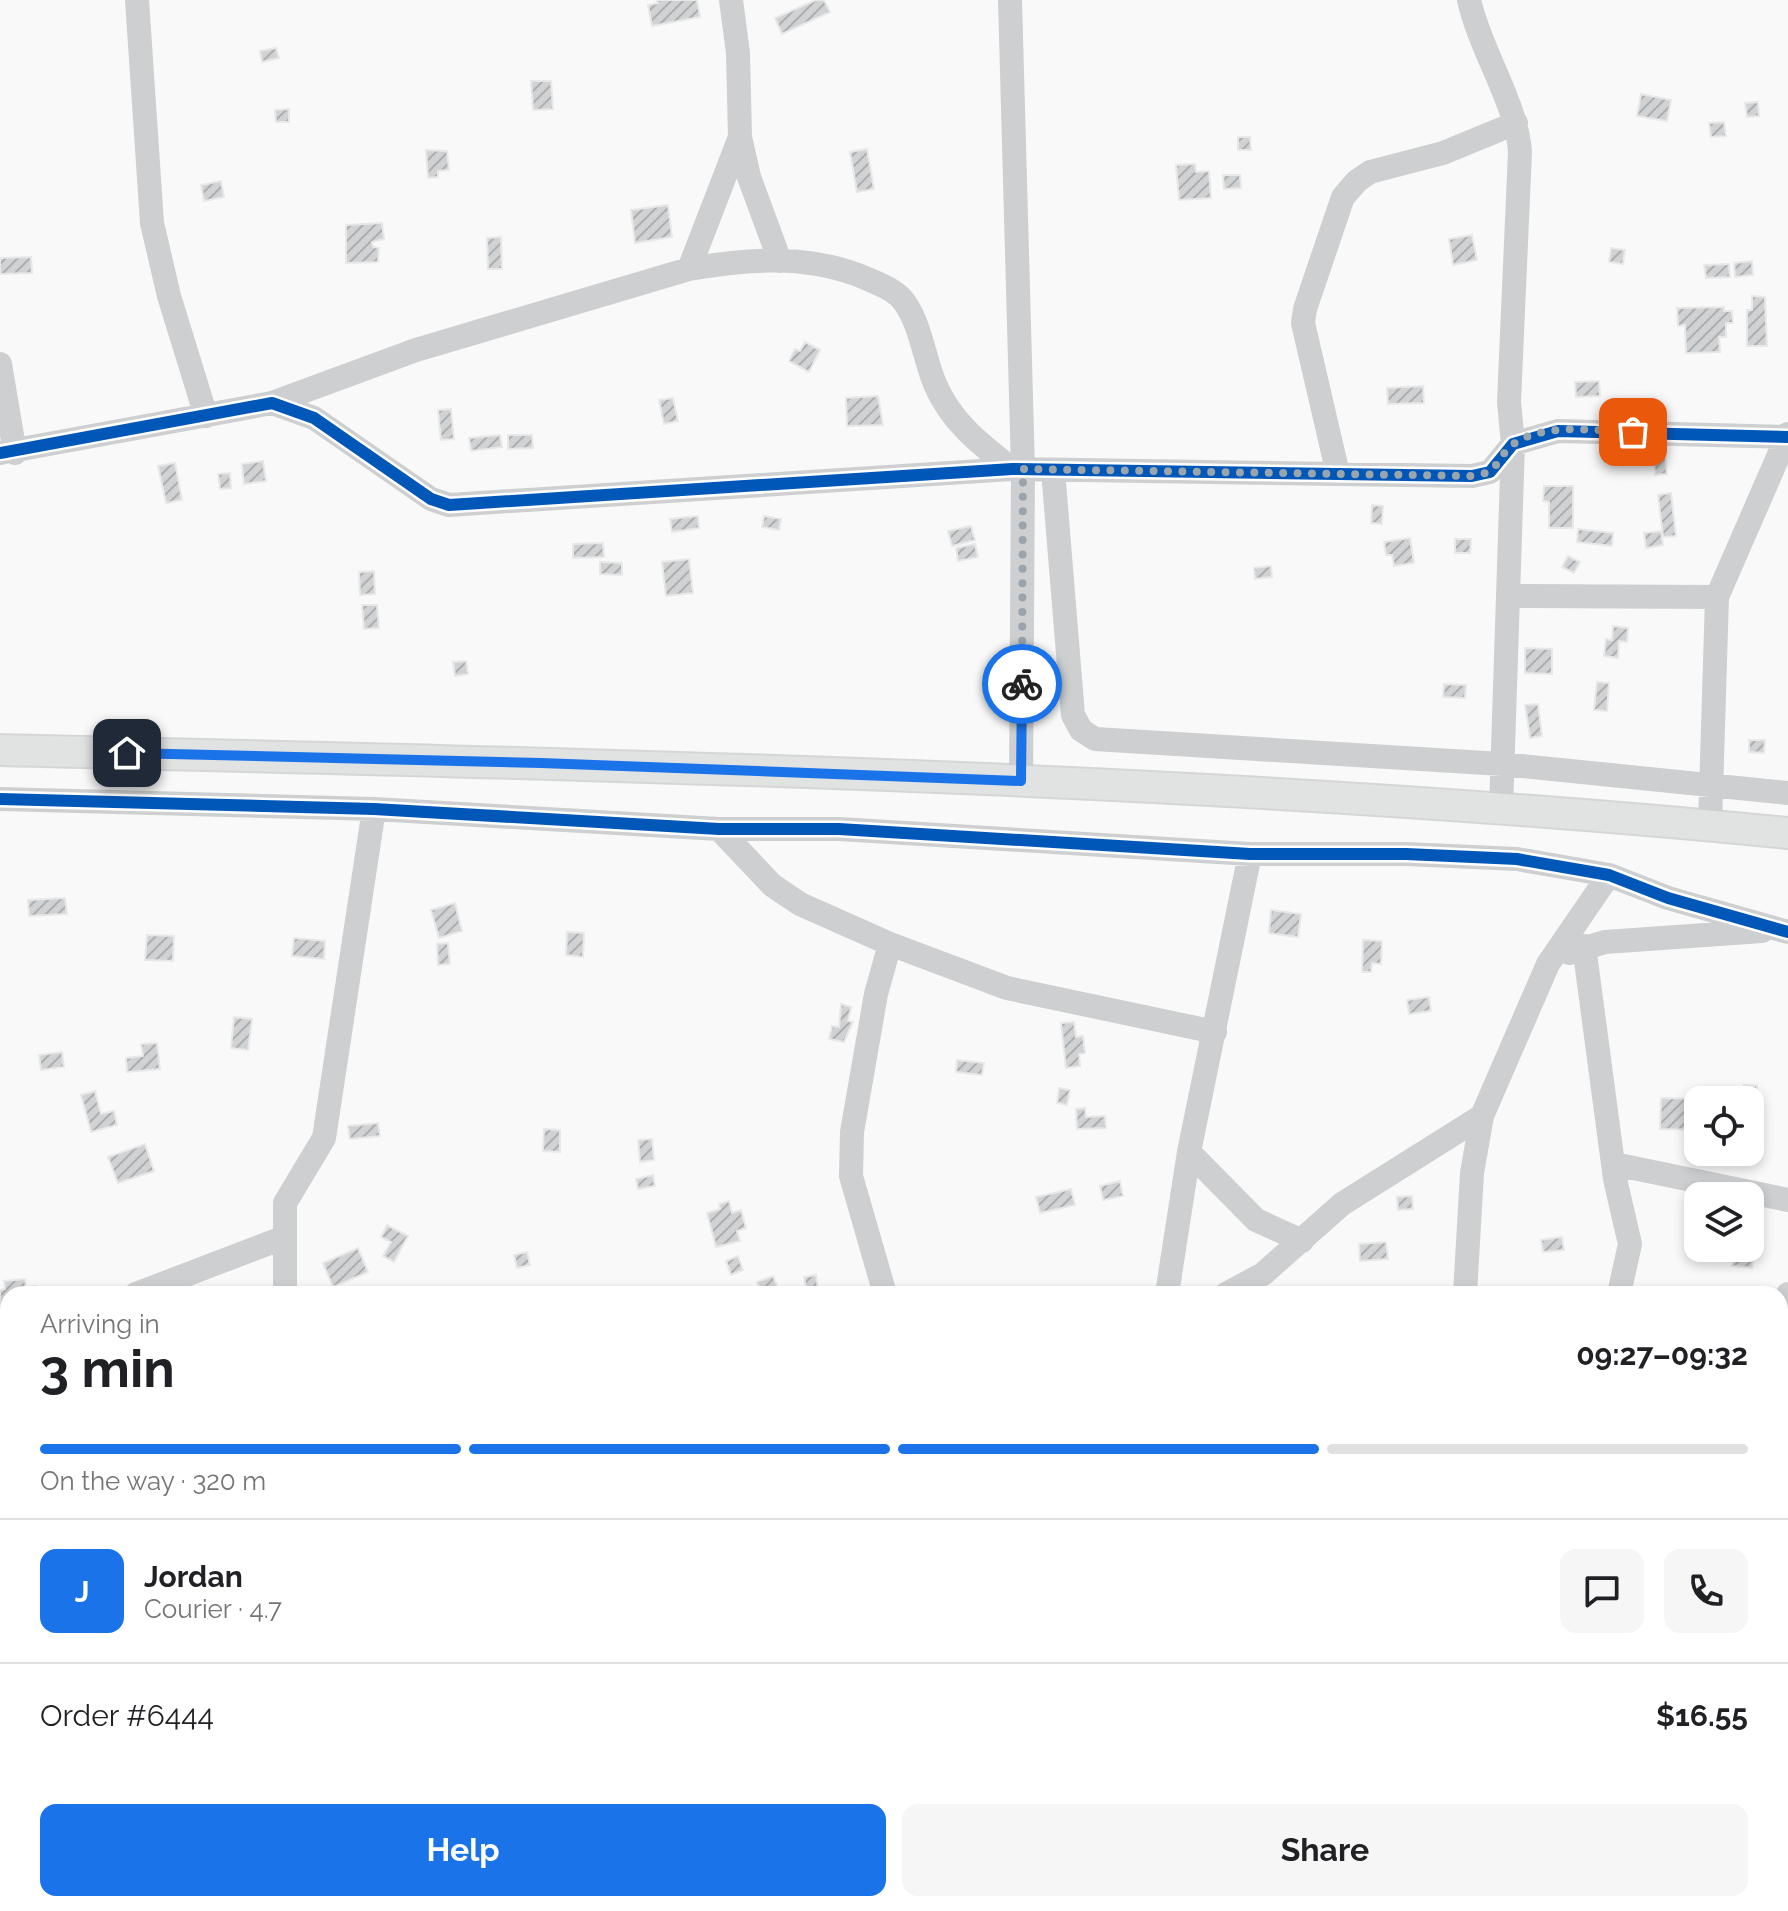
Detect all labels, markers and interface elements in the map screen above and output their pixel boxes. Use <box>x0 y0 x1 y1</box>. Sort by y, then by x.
pin <box>1599 398 1667 466</box>
icon: bag <box>1611 410 1655 454</box>
courier <box>982 644 1062 724</box>
icon: bike <box>1000 662 1044 706</box>
pin <box>93 719 161 787</box>
icon: home <box>105 731 149 775</box>
map controls <box>1684 1086 1764 1262</box>
button: locate <box>1684 1086 1764 1166</box>
button: layers <box>1684 1182 1764 1262</box>
text: Arriving in <box>40 1309 160 1339</box>
text: 09:27–09:32 <box>1576 1337 1748 1372</box>
text: 3 min <box>40 1338 175 1399</box>
text: On the way · 320 m <box>40 1466 266 1496</box>
button: chat <box>1560 1549 1644 1633</box>
button: phone <box>1664 1549 1748 1633</box>
text: Jordan <box>144 1559 243 1594</box>
text: J <box>75 1574 89 1609</box>
text: Courier · 4.7 <box>144 1594 282 1624</box>
text: Order #6444 <box>40 1698 214 1733</box>
text: $16.55 <box>1656 1698 1748 1733</box>
button: Help <box>40 1804 886 1896</box>
button: Share <box>902 1804 1748 1896</box>

